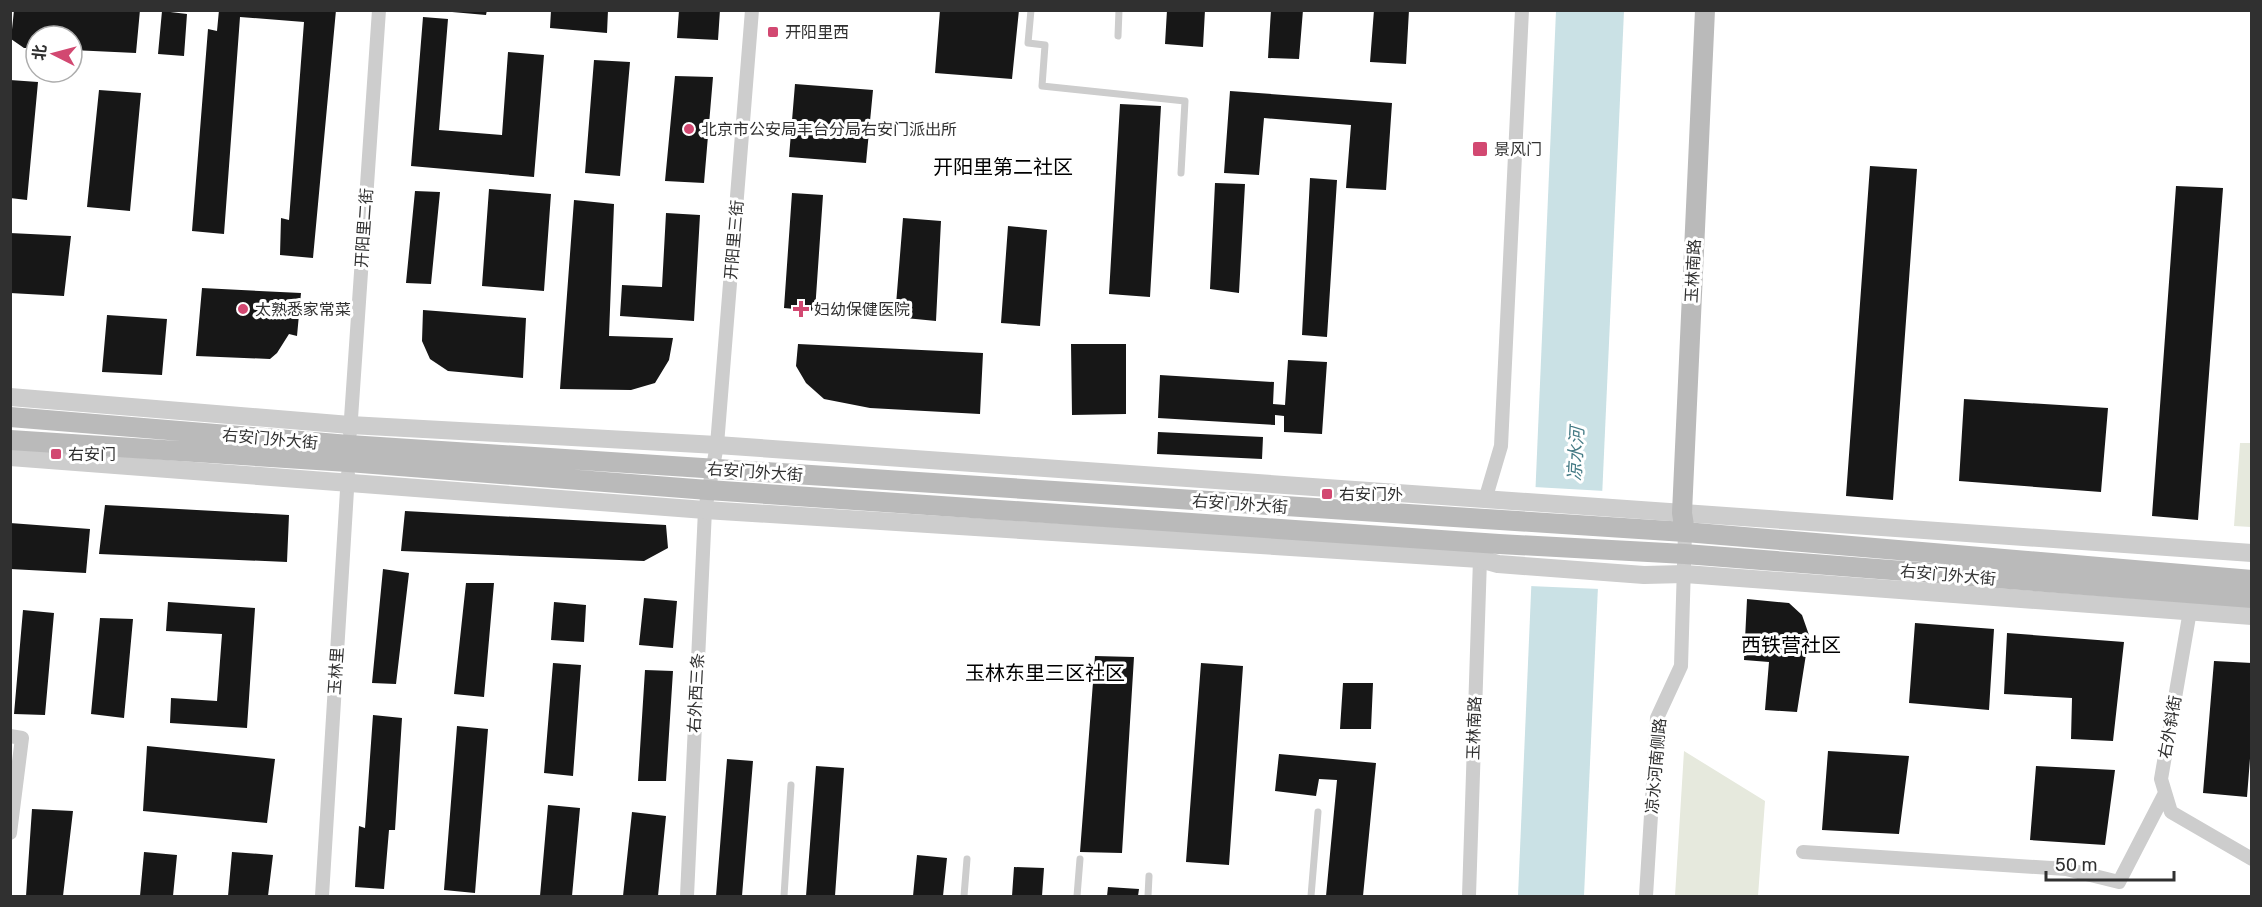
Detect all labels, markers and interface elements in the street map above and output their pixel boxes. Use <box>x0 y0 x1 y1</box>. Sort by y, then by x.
place label: 开阳里西 <box>785 23 849 42</box>
north arrow <box>24 24 84 84</box>
marker: 开阳里西 <box>766 25 780 39</box>
text: 北 <box>29 44 50 61</box>
place label: 北京市公安局丰台分局右安门派出所 <box>701 120 957 139</box>
marker: 北京市公安局丰台分局右安门派出所 <box>682 122 696 136</box>
marker: 景风门 <box>1471 140 1489 158</box>
place label: 景风门 <box>1494 140 1542 159</box>
district label: 开阳里第二社区 <box>933 155 1073 179</box>
street label: 开阳里二街 <box>352 187 376 269</box>
street label: 开阳里三街 <box>721 199 747 281</box>
street label: 玉林南路 <box>1682 239 1704 303</box>
place label: 太熟悉家常菜 <box>255 300 351 319</box>
marker: 妇幼保健医院 <box>792 300 810 318</box>
place label: 妇幼保健医院 <box>814 300 910 319</box>
marker: 太熟悉家常菜 <box>236 302 250 316</box>
water label: 凉水河 <box>1564 423 1589 482</box>
street label: 右安门外大街 <box>221 425 319 453</box>
place label: 右安门 <box>68 445 116 464</box>
marker: 右安门 <box>49 447 63 461</box>
street label: 右安门外大街 <box>706 459 804 485</box>
place label: 右安门外 <box>1339 485 1403 504</box>
marker: 右安门外 <box>1320 487 1334 501</box>
street label: 右安门外大街 <box>1191 491 1289 517</box>
street label: 右安门外大街 <box>1899 561 1997 589</box>
district label: 西铁营社区 <box>1741 633 1841 657</box>
street label: 玉林里 <box>325 646 347 696</box>
street label: 右外西三条 <box>684 653 708 733</box>
district label: 玉林东里三区社区 <box>965 661 1125 685</box>
street label: 右外斜街 <box>2155 694 2185 760</box>
street label: 玉林南路 <box>1463 696 1485 760</box>
street label: 凉水河南侧路 <box>1642 717 1670 815</box>
scale bar <box>2046 844 2174 882</box>
text: 50 m <box>2055 854 2098 876</box>

